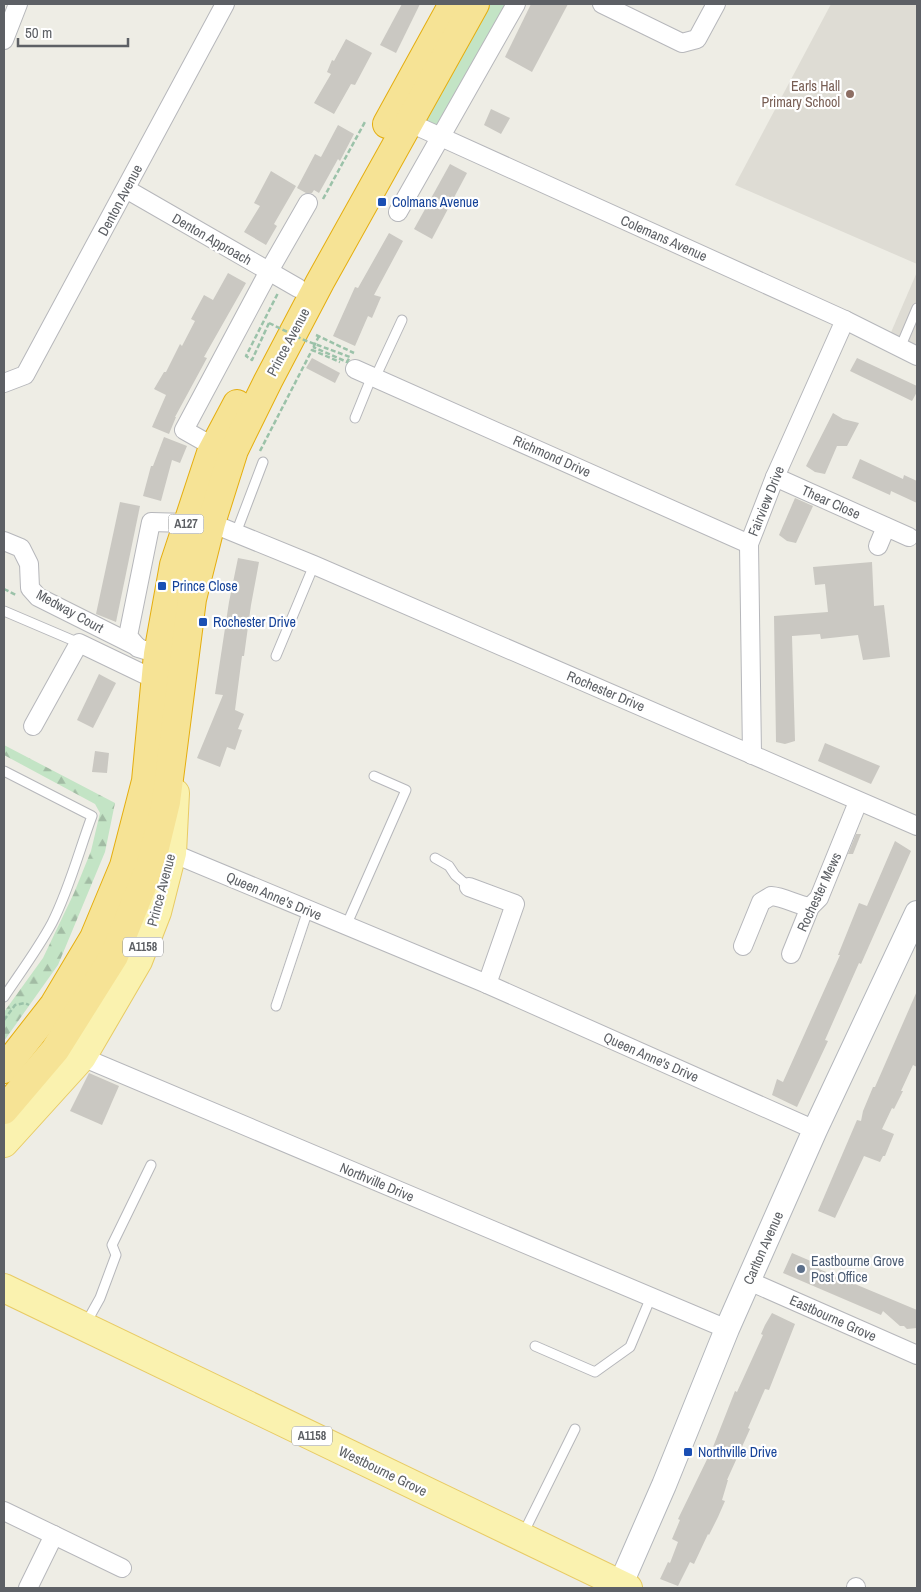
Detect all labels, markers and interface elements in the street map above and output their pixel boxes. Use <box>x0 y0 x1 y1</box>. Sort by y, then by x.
scale bar <box>18 15 128 47</box>
text: 50 m <box>25 22 52 43</box>
place label: Earls Hall Primary School <box>762 77 840 111</box>
marker: Earls Hall Primary School <box>844 88 856 100</box>
street label: Denton Avenue <box>94 161 146 239</box>
place label: Colmans Avenue <box>392 193 479 211</box>
marker: Colmans Avenue <box>376 196 388 208</box>
street label: Denton Approach <box>169 209 255 269</box>
street label: Colemans Avenue <box>618 211 710 265</box>
street label: Prince Avenue <box>263 305 313 379</box>
street label: Richmond Drive <box>510 431 594 481</box>
street label: Fairview Drive <box>744 463 788 539</box>
street label: Thear Close <box>799 481 863 523</box>
road number: A127 <box>168 514 204 534</box>
place label: Prince Close <box>172 577 238 595</box>
marker: Prince Close <box>156 580 168 592</box>
street label: Medway Court <box>33 585 107 637</box>
place label: Rochester Drive <box>213 613 296 631</box>
marker: Rochester Drive <box>197 616 209 628</box>
street label: Rochester Drive <box>564 667 648 715</box>
street label: Rochester Mews <box>793 849 845 935</box>
street label: Prince Avenue <box>143 852 179 928</box>
street label: Queen Anne's Drive <box>223 868 325 924</box>
road number: A1158 <box>123 938 163 956</box>
street label: Queen Anne's Drive <box>601 1028 701 1086</box>
street label: Northville Drive <box>337 1158 417 1206</box>
street label: Carlton Avenue <box>739 1209 787 1287</box>
place label: Eastbourne Grove Post Office <box>811 1252 904 1286</box>
marker: Eastbourne Grove Post Office <box>795 1263 807 1275</box>
street label: Eastbourne Grove <box>787 1291 879 1345</box>
road number: A1158 <box>292 1426 332 1445</box>
street label: Westbourne Grove <box>336 1442 430 1500</box>
place label: Northville Drive <box>698 1443 777 1461</box>
marker: Northville Drive <box>682 1446 694 1458</box>

